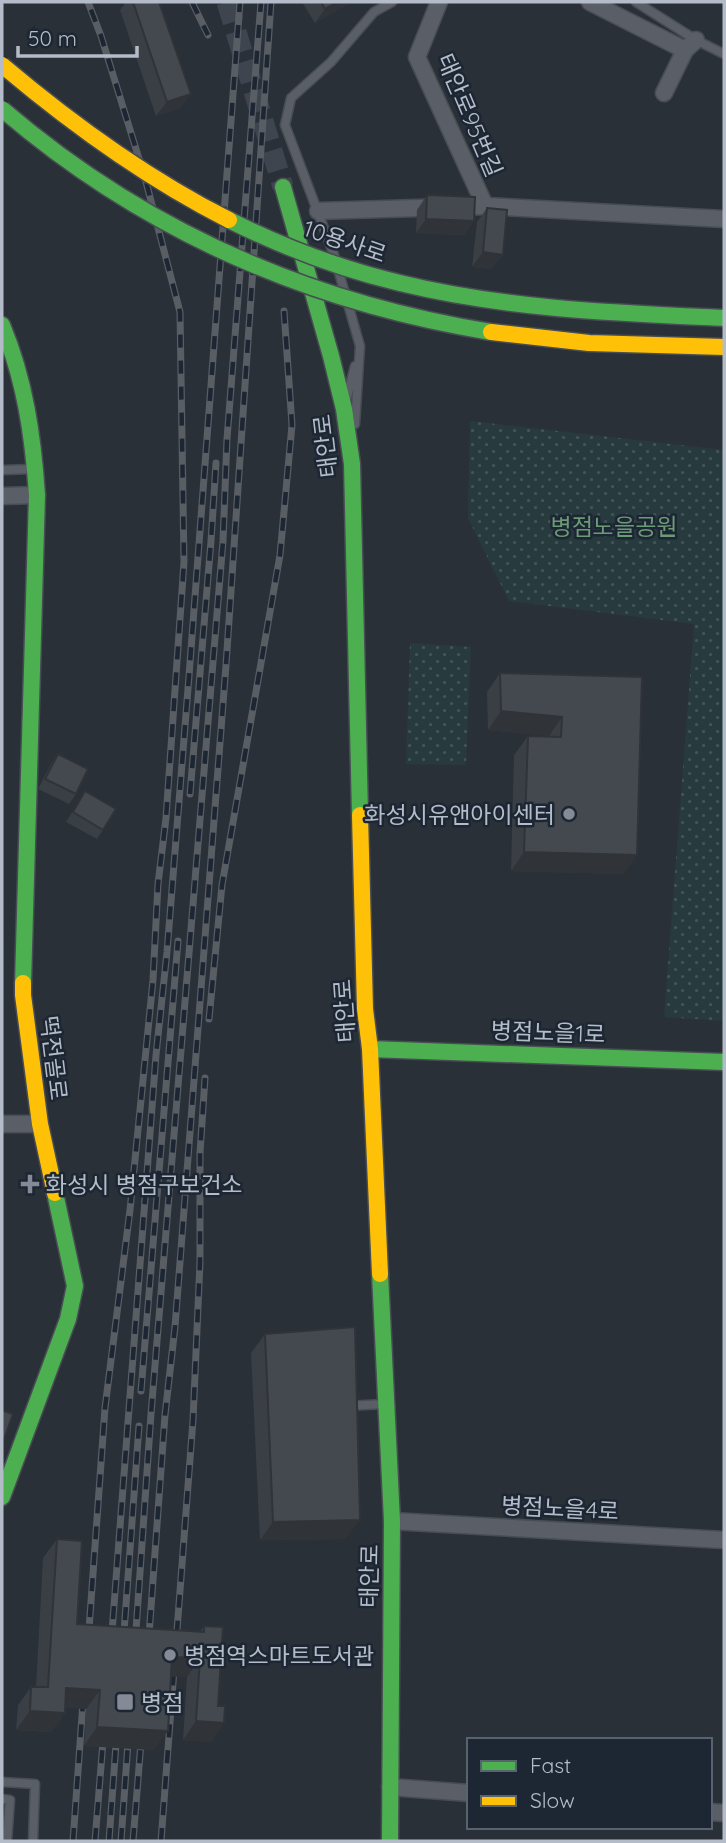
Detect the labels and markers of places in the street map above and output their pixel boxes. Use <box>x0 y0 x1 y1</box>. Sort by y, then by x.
place label: 화성시유앤아이센터 <box>365 800 555 829</box>
marker: 화성시유앤아이센터 <box>561 806 577 822</box>
place label: 화성시 병점구보건소 <box>46 1170 243 1199</box>
marker: 화성시 병점구보건소 <box>20 1174 40 1194</box>
place label: 병점역스마트도서관 <box>184 1641 374 1670</box>
marker: 병점역스마트도서관 <box>162 1647 178 1663</box>
place label: 병점 <box>141 1688 183 1717</box>
marker: 병점 <box>115 1692 135 1712</box>

